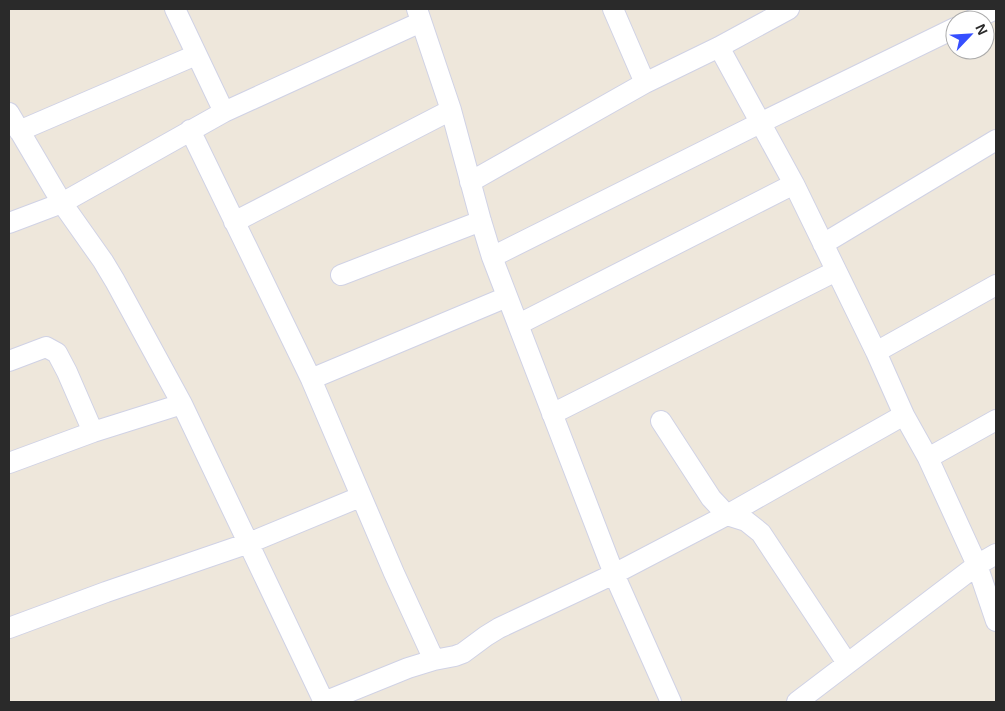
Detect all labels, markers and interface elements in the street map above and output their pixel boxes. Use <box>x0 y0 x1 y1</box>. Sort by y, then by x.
north arrow <box>945 10 995 60</box>
text: N <box>972 22 991 37</box>

